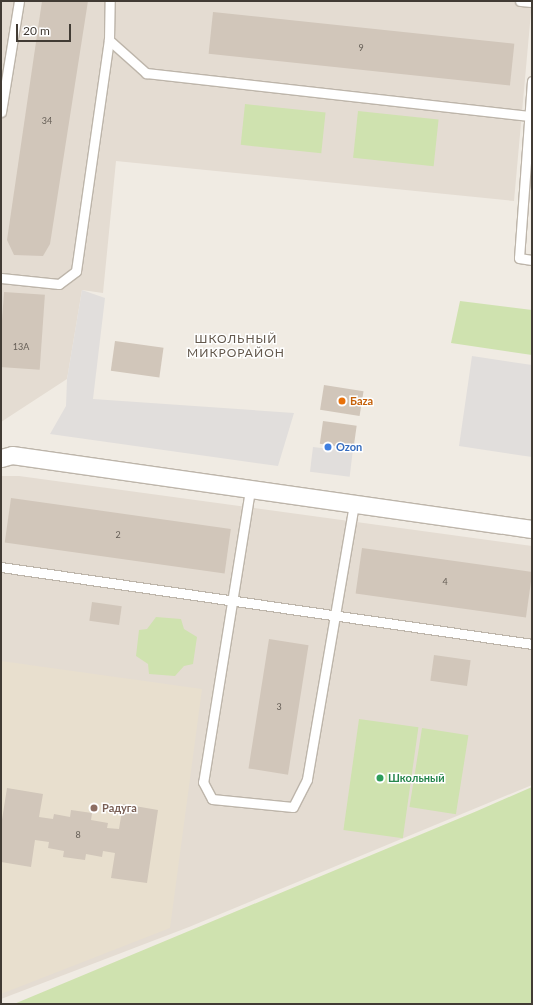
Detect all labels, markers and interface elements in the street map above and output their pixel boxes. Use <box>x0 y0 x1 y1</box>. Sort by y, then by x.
scale bar <box>18 16 73 42</box>
text: 20 m <box>23 23 50 38</box>
house number: 9 <box>358 43 364 53</box>
house number: 34 <box>42 116 52 126</box>
district label: ШКОЛЬНЫЙ МИКРОРАЙОН <box>187 332 285 360</box>
house number: 13А <box>13 342 29 352</box>
place label: Баza <box>350 394 373 408</box>
marker: Баza <box>337 396 347 406</box>
place label: Ozon <box>336 440 362 454</box>
marker: Ozon <box>323 442 333 452</box>
house number: 2 <box>115 530 121 540</box>
house number: 4 <box>442 577 448 587</box>
house number: 3 <box>276 702 282 712</box>
place label: Школьный <box>388 771 445 785</box>
marker: Школьный <box>375 773 385 783</box>
place label: Радуга <box>102 801 137 815</box>
marker: Радуга <box>89 803 99 813</box>
house number: 8 <box>75 830 81 840</box>

